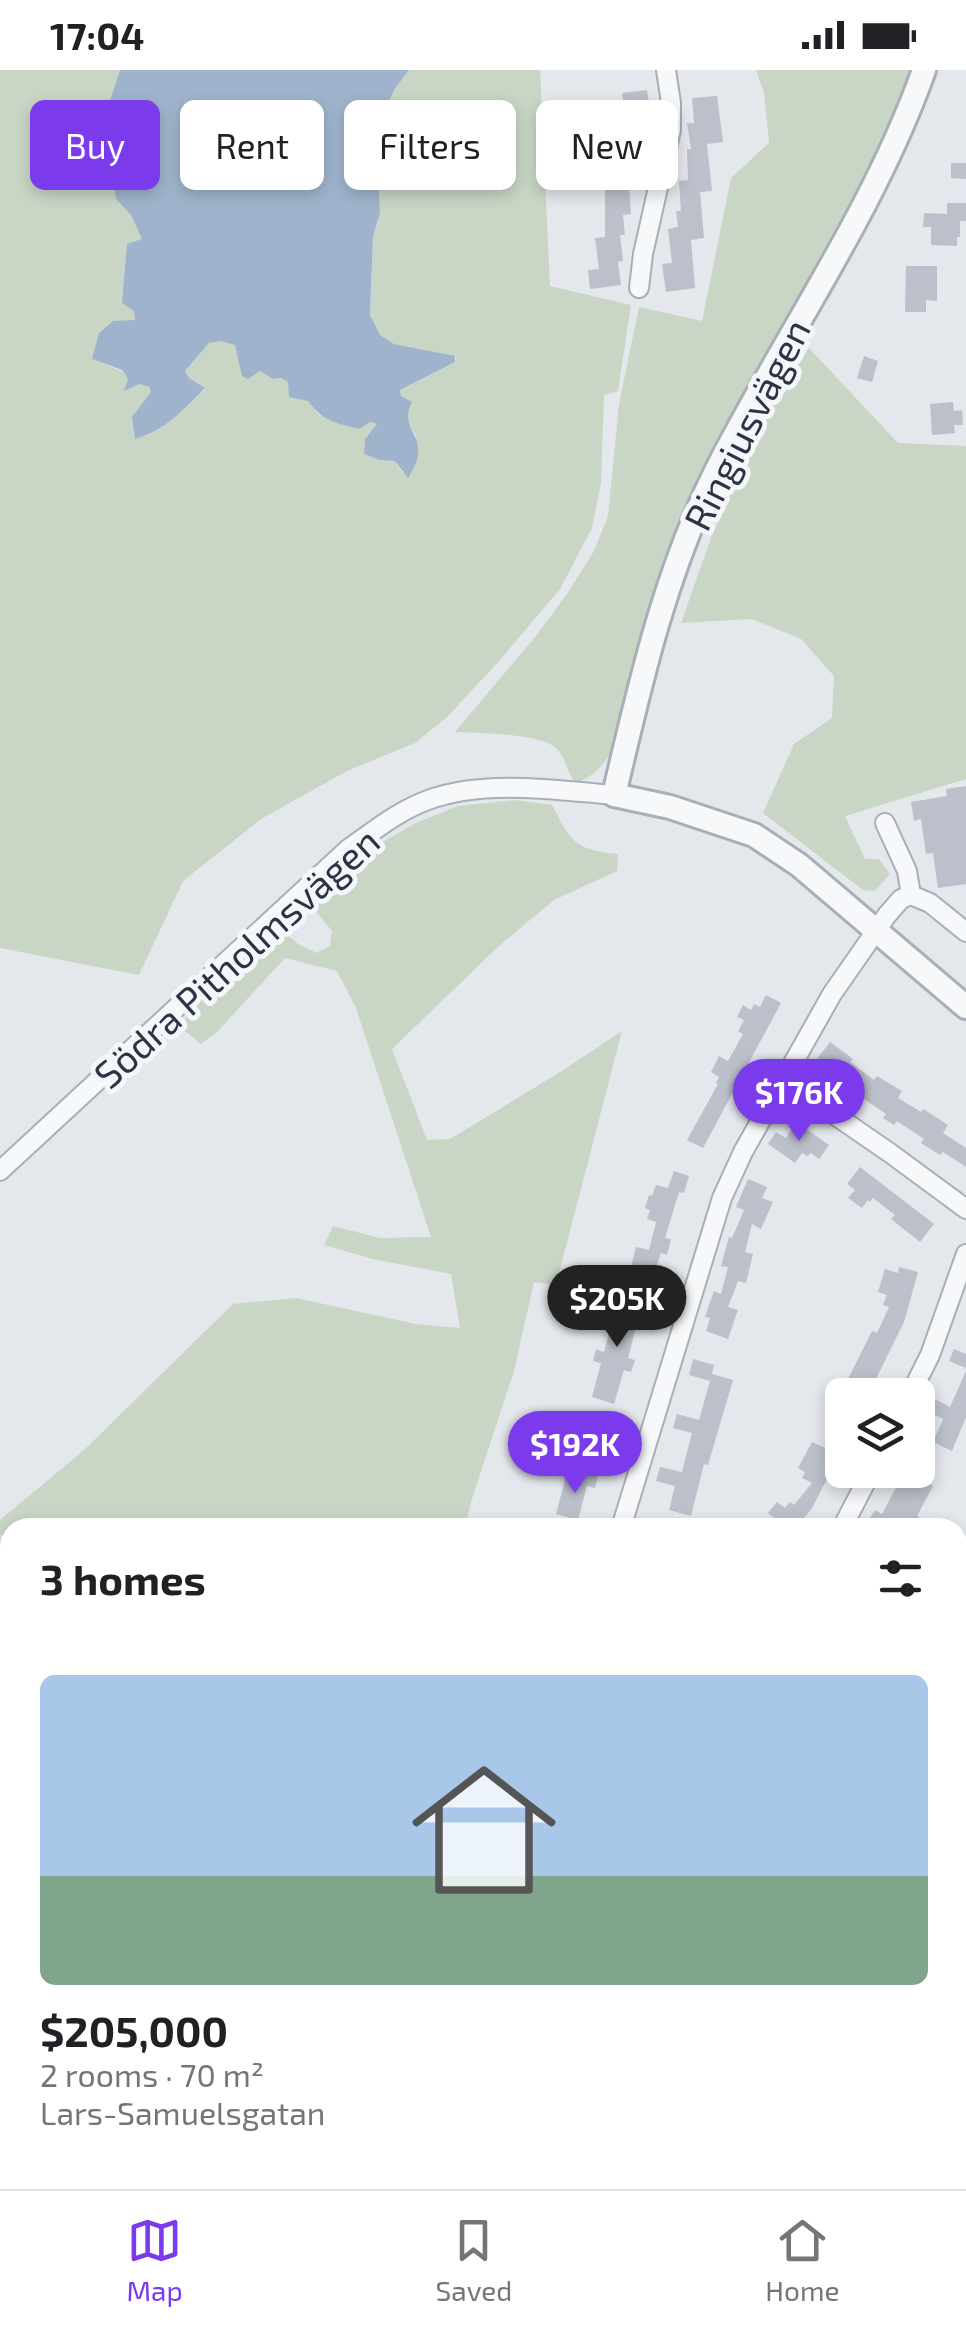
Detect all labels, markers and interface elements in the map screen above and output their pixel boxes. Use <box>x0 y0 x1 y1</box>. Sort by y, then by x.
text: 17:04 <box>50 12 144 58</box>
chip: Buy <box>30 100 160 190</box>
chip: Rent <box>180 100 324 190</box>
chip: Filters <box>344 100 516 190</box>
chip: New <box>536 100 678 190</box>
street label: Ringiusvägen <box>673 311 819 537</box>
street label: Södra Pitholmsvägen <box>84 817 388 1097</box>
pin: $176K <box>729 1059 869 1144</box>
text: $176K <box>755 1072 843 1110</box>
pin: $205K <box>547 1265 687 1350</box>
text: $205K <box>569 1278 665 1316</box>
map controls <box>825 1378 935 1488</box>
button: layers <box>825 1378 935 1488</box>
pin: $192K <box>505 1411 645 1496</box>
text: $192K <box>530 1424 620 1462</box>
icon: filters <box>873 1551 928 1606</box>
text: 3 homes <box>40 1553 206 1603</box>
icon: home <box>394 1740 574 1920</box>
text: $205,000 <box>40 2005 228 2055</box>
text: 2 rooms · 70 m² <box>40 2055 264 2093</box>
text: Lars-Samuelsgatan <box>40 2093 325 2131</box>
tab: Map <box>126 2213 183 2307</box>
tab: Saved <box>436 2213 512 2307</box>
tab: Home <box>765 2213 840 2307</box>

